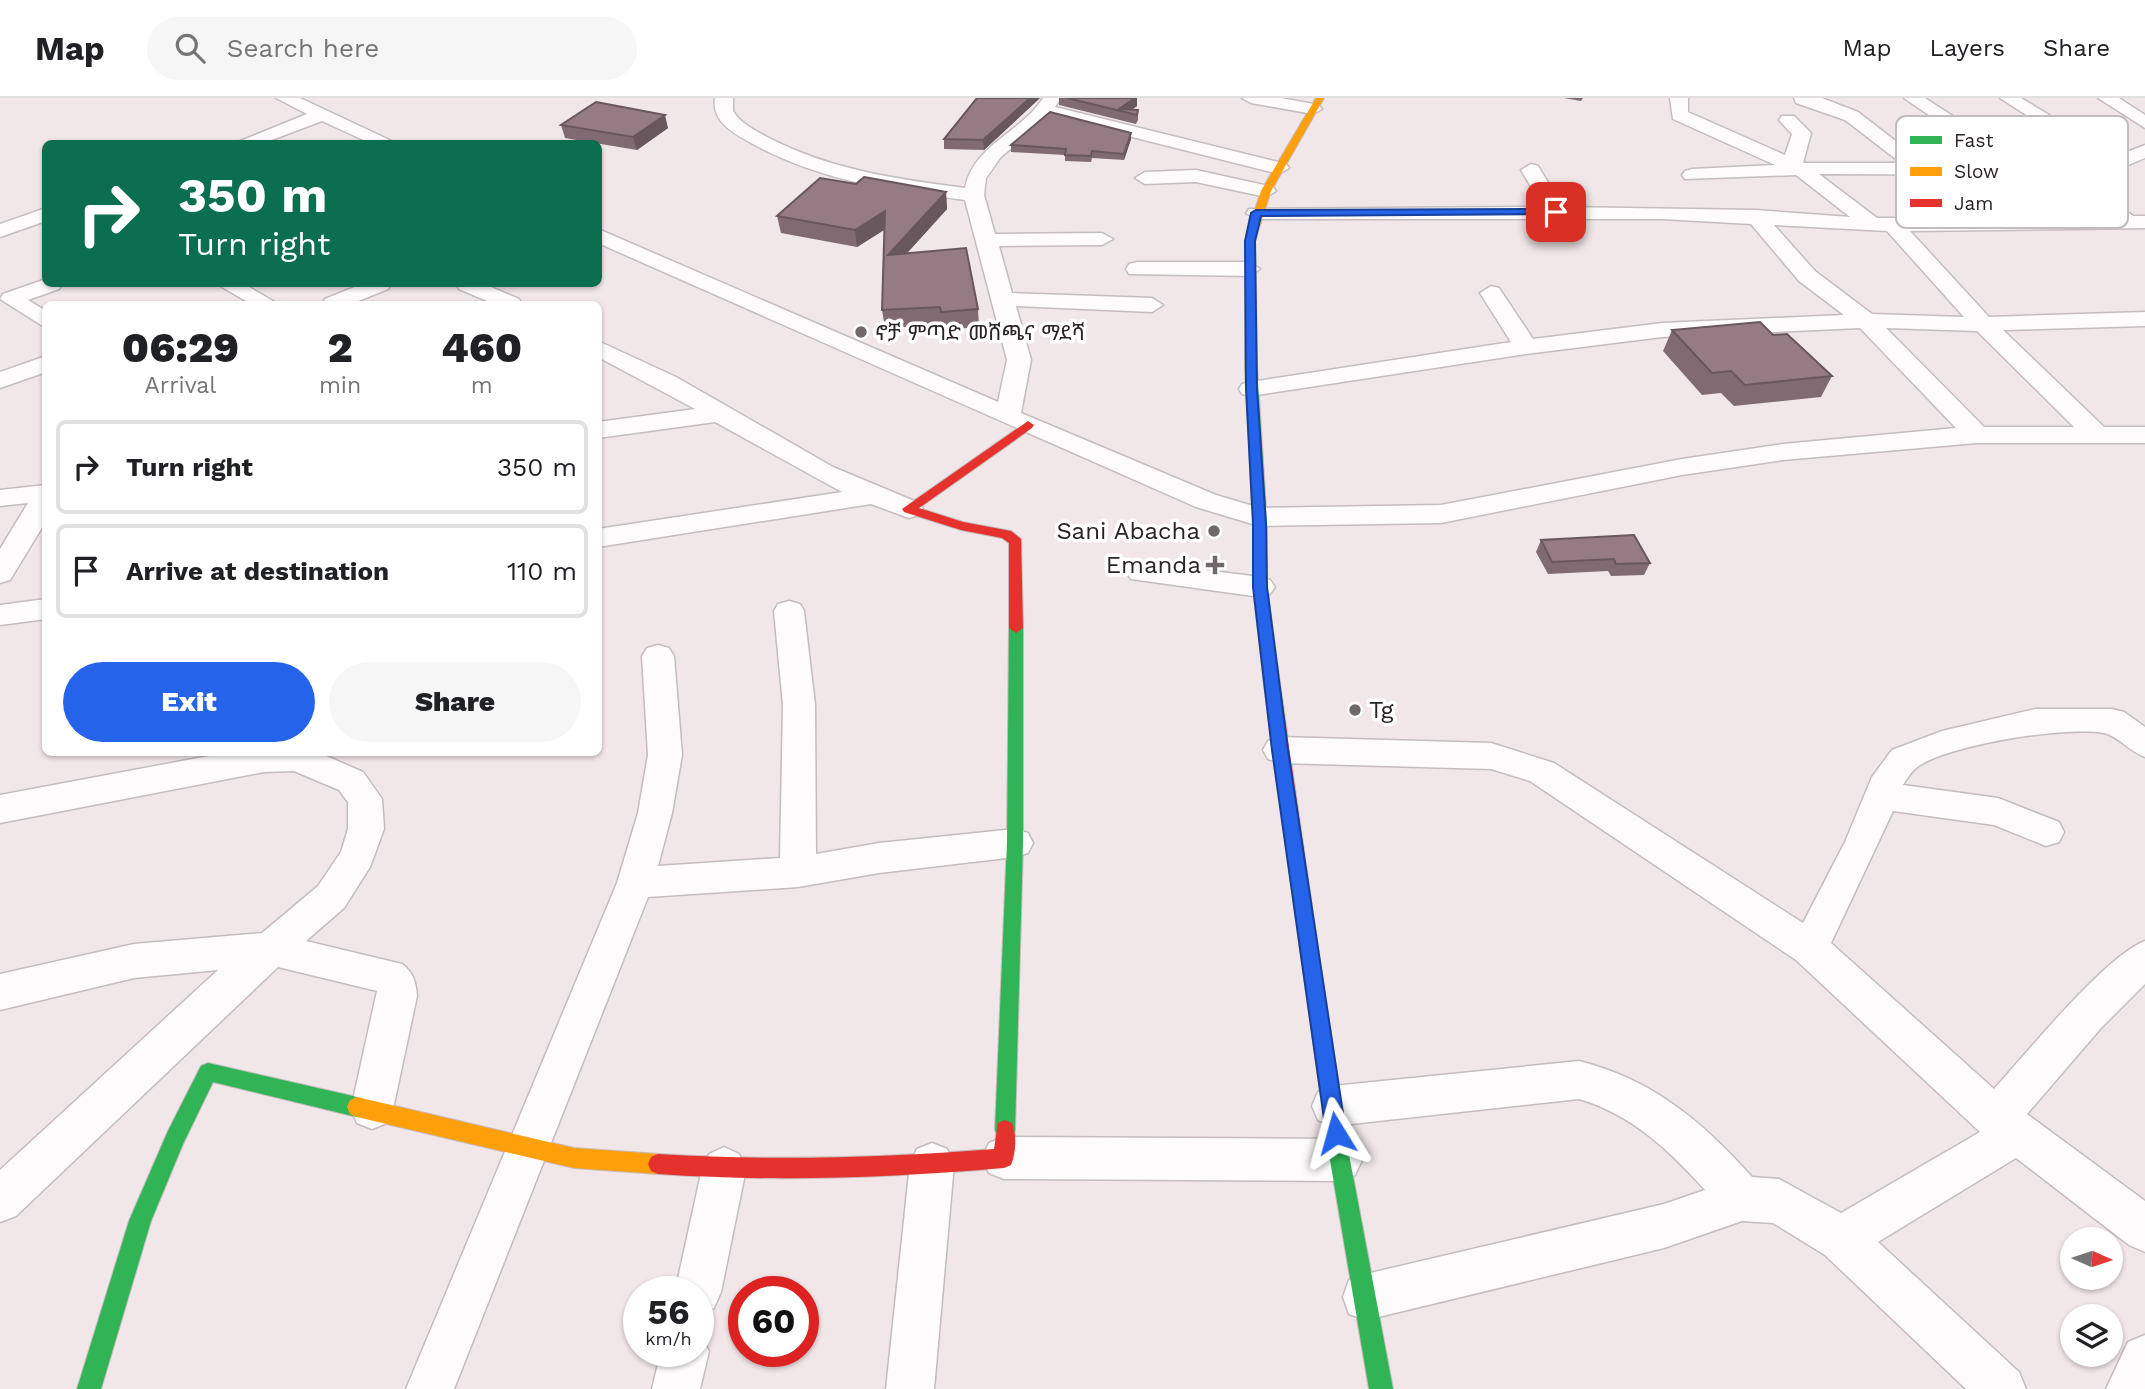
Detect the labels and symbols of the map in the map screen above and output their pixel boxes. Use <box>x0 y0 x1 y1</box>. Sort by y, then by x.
legend <box>1896 116 2128 228</box>
text: Fast <box>1954 129 1993 152</box>
text: Slow <box>1954 160 1999 183</box>
pin <box>1526 182 1586 242</box>
text: Jam <box>1954 192 1993 215</box>
place label: ኖቻ ምጣድ መሸጫና ማደሻ <box>875 320 1085 345</box>
marker: ኖቻ ምጣድ መሸጫና ማደሻ <box>853 324 869 340</box>
place label: Sani Abacha <box>1056 517 1200 545</box>
marker: Sani Abacha <box>1206 523 1222 539</box>
place label: Emanda <box>1106 551 1201 579</box>
marker: Emanda <box>1207 557 1223 573</box>
place label: Tg <box>1369 696 1394 724</box>
marker: Tg <box>1347 702 1363 718</box>
position arrow <box>1299 1096 1373 1170</box>
north arrow <box>2060 1227 2123 1290</box>
speed limit sign: 60 <box>728 1276 819 1367</box>

